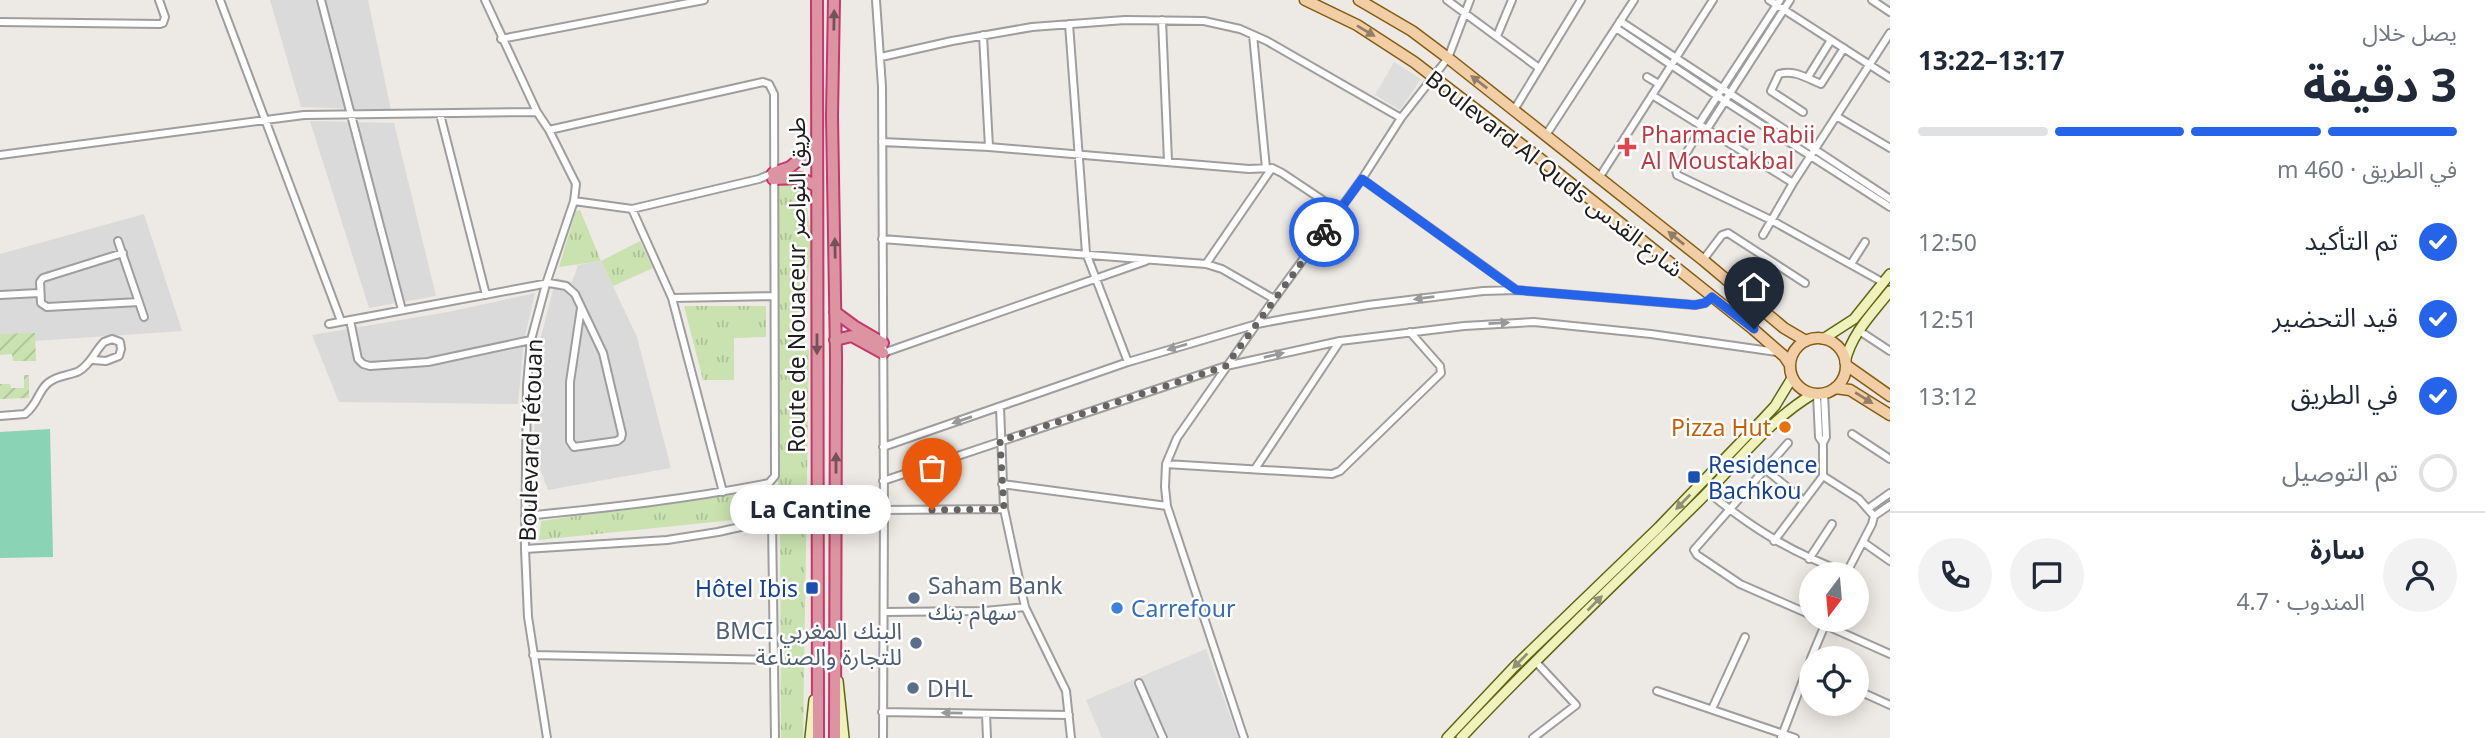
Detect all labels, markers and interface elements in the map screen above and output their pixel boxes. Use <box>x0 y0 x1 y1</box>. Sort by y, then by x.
one-way arrow <box>828 9 839 31</box>
text: يصل خلال <box>2362 16 2457 48</box>
one-way arrow <box>1356 24 1376 37</box>
text: 13:17–13:22 <box>1918 42 2065 78</box>
text: 3 دقيقة <box>2303 53 2457 115</box>
street label: Boulevard Al Quds شارع القدس <box>1418 62 1691 285</box>
one-way arrow <box>1470 74 1488 89</box>
street label: Route de Nouaceur طريق النواصر <box>780 117 812 453</box>
place label: Pharmacie Rabii Al Moustakbal <box>1641 118 1815 176</box>
marker: Pharmacie Rabii Al Moustakbal <box>1619 139 1635 155</box>
text: في الطريق · 460 m <box>2277 153 2457 185</box>
courier <box>1289 197 1359 267</box>
icon: bike <box>1305 213 1343 251</box>
text: تم التأكيد <box>2304 222 2398 258</box>
icon: check <box>2419 223 2457 261</box>
text: 12:50 <box>1918 226 1977 258</box>
one-way arrow <box>1667 231 1685 246</box>
one-way arrow <box>829 236 840 258</box>
pin <box>1724 257 1784 329</box>
icon: home <box>1735 268 1773 306</box>
one-way arrow <box>1413 293 1435 304</box>
text: قيد التحضير <box>2272 299 2398 335</box>
icon: check <box>2419 300 2457 338</box>
text: 12:51 <box>1918 303 1977 335</box>
one-way arrow <box>1488 317 1510 328</box>
one-way arrow <box>811 333 823 355</box>
street label: Boulevard Tétouan <box>510 338 550 542</box>
one-way arrow <box>1167 343 1188 353</box>
one-way arrow <box>1263 349 1285 360</box>
text: في الطريق <box>2291 376 2398 412</box>
icon: check <box>2419 377 2457 415</box>
text: 13:12 <box>1918 380 1977 412</box>
one-way arrow <box>1854 392 1873 405</box>
place label: Pizza Hut <box>1671 411 1771 443</box>
one-way arrow <box>951 415 972 426</box>
marker: Pizza Hut <box>1777 419 1793 435</box>
pin <box>902 438 962 510</box>
place label: Residence Bachkou <box>1708 448 1818 506</box>
icon: bag <box>913 449 951 487</box>
one-way arrow <box>830 451 842 473</box>
text: تم التوصيل <box>2282 453 2398 489</box>
marker: Residence Bachkou <box>1686 469 1702 485</box>
callout: La Cantine <box>729 486 890 534</box>
text: La Cantine <box>750 493 871 525</box>
one-way arrow <box>1675 494 1691 511</box>
text: سارة <box>2310 531 2365 567</box>
button: phone <box>1918 538 1992 612</box>
button: chat <box>2010 538 2084 612</box>
button: person <box>2383 538 2457 612</box>
north arrow <box>1799 562 1869 632</box>
map controls <box>1799 562 1869 716</box>
place label: Saham Bank سهام بنك <box>928 569 1063 630</box>
place label: Hôtel Ibis <box>695 572 798 604</box>
marker: Hôtel Ibis <box>804 580 820 596</box>
text: المندوب · 4.7 <box>2236 585 2365 617</box>
marker: Saham Bank سهام بنك <box>906 590 922 606</box>
place label: Carrefour <box>1131 592 1236 624</box>
one-way arrow <box>1587 594 1604 611</box>
marker: Carrefour <box>1109 600 1125 616</box>
place label: BMCI البنك المغربي للتجارة والصناعة <box>715 614 902 672</box>
marker: BMCI البنك المغربي للتجارة والصناعة <box>908 635 924 651</box>
button: locate <box>1799 646 1869 716</box>
one-way arrow <box>1512 652 1528 669</box>
place label: DHL <box>927 672 973 704</box>
marker: DHL <box>905 680 921 696</box>
one-way arrow <box>941 708 963 719</box>

